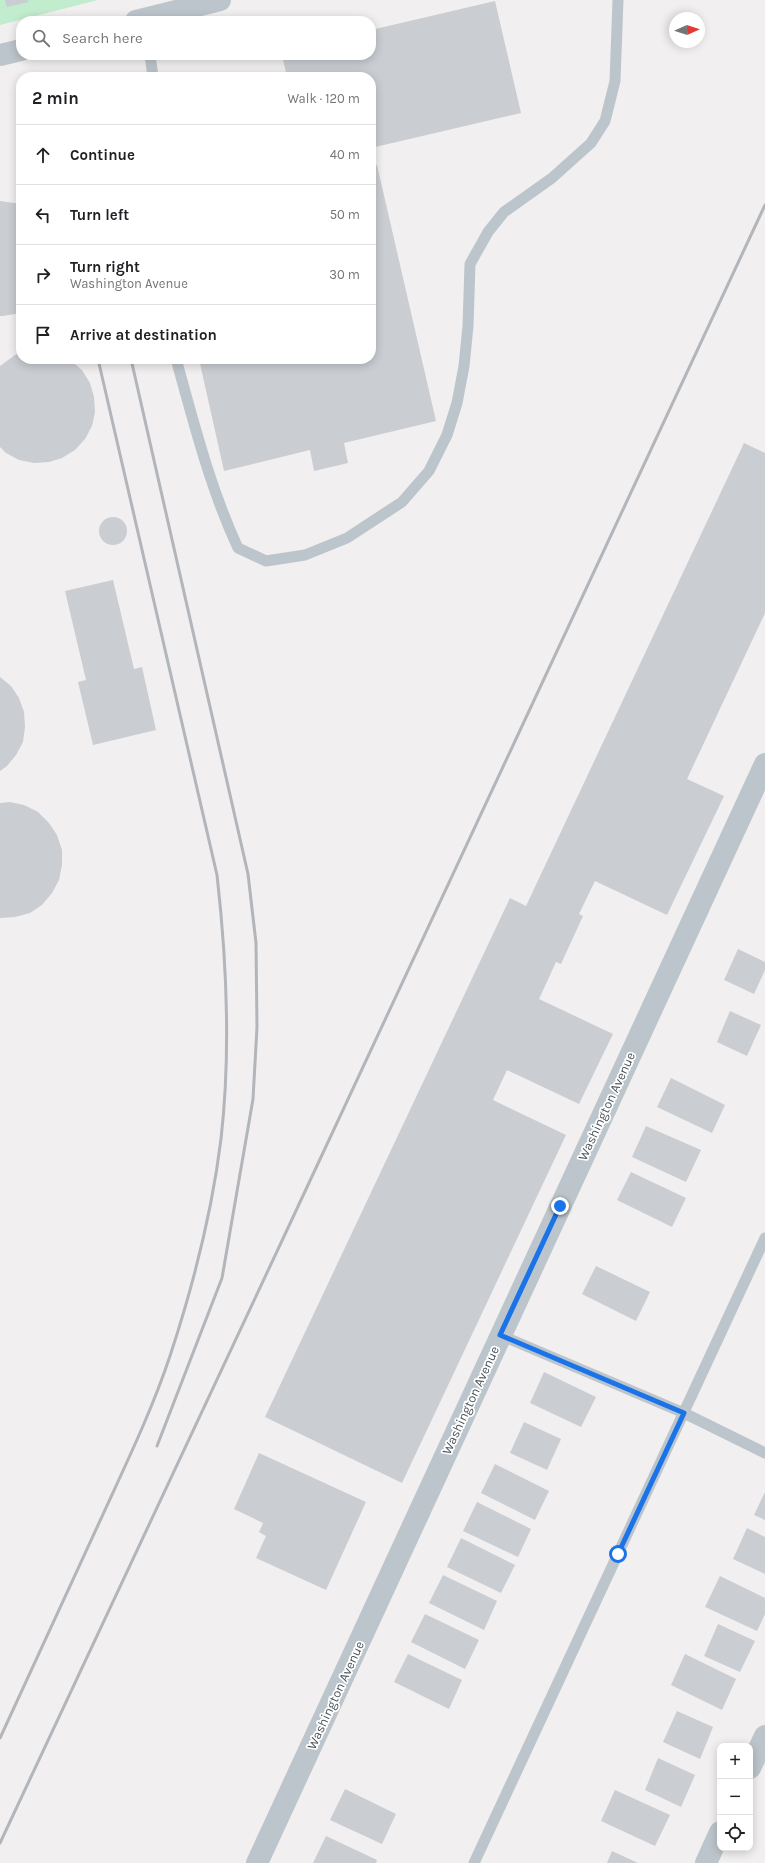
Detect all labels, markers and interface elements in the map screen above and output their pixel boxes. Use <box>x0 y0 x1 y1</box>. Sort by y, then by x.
north arrow <box>669 12 705 48</box>
search box <box>16 16 376 60</box>
icon: search <box>30 27 52 49</box>
text: Search here <box>62 29 143 47</box>
text: 2 min <box>32 88 79 108</box>
text: Walk · 120 m <box>287 91 360 106</box>
icon: ahead <box>32 144 54 166</box>
text: Continue <box>70 146 135 164</box>
text: 40 m <box>330 147 360 162</box>
icon: left <box>32 204 54 226</box>
text: Turn left <box>70 206 129 224</box>
text: 50 m <box>330 207 360 222</box>
text: Turn right <box>70 258 140 276</box>
icon: right <box>32 264 54 286</box>
text: 30 m <box>329 267 360 282</box>
text: Washington Avenue <box>70 276 188 291</box>
icon: arrive <box>32 324 54 346</box>
text: Arrive at destination <box>70 326 217 344</box>
street label: Washington Avenue <box>575 1049 638 1163</box>
route end <box>551 1197 569 1215</box>
street label: Washington Avenue <box>439 1343 502 1457</box>
route start <box>609 1545 627 1563</box>
street label: Washington Avenue <box>304 1638 367 1752</box>
map controls <box>717 1743 753 1851</box>
button: + <box>717 1743 753 1779</box>
button: − <box>717 1779 753 1815</box>
button: locate <box>717 1815 753 1851</box>

